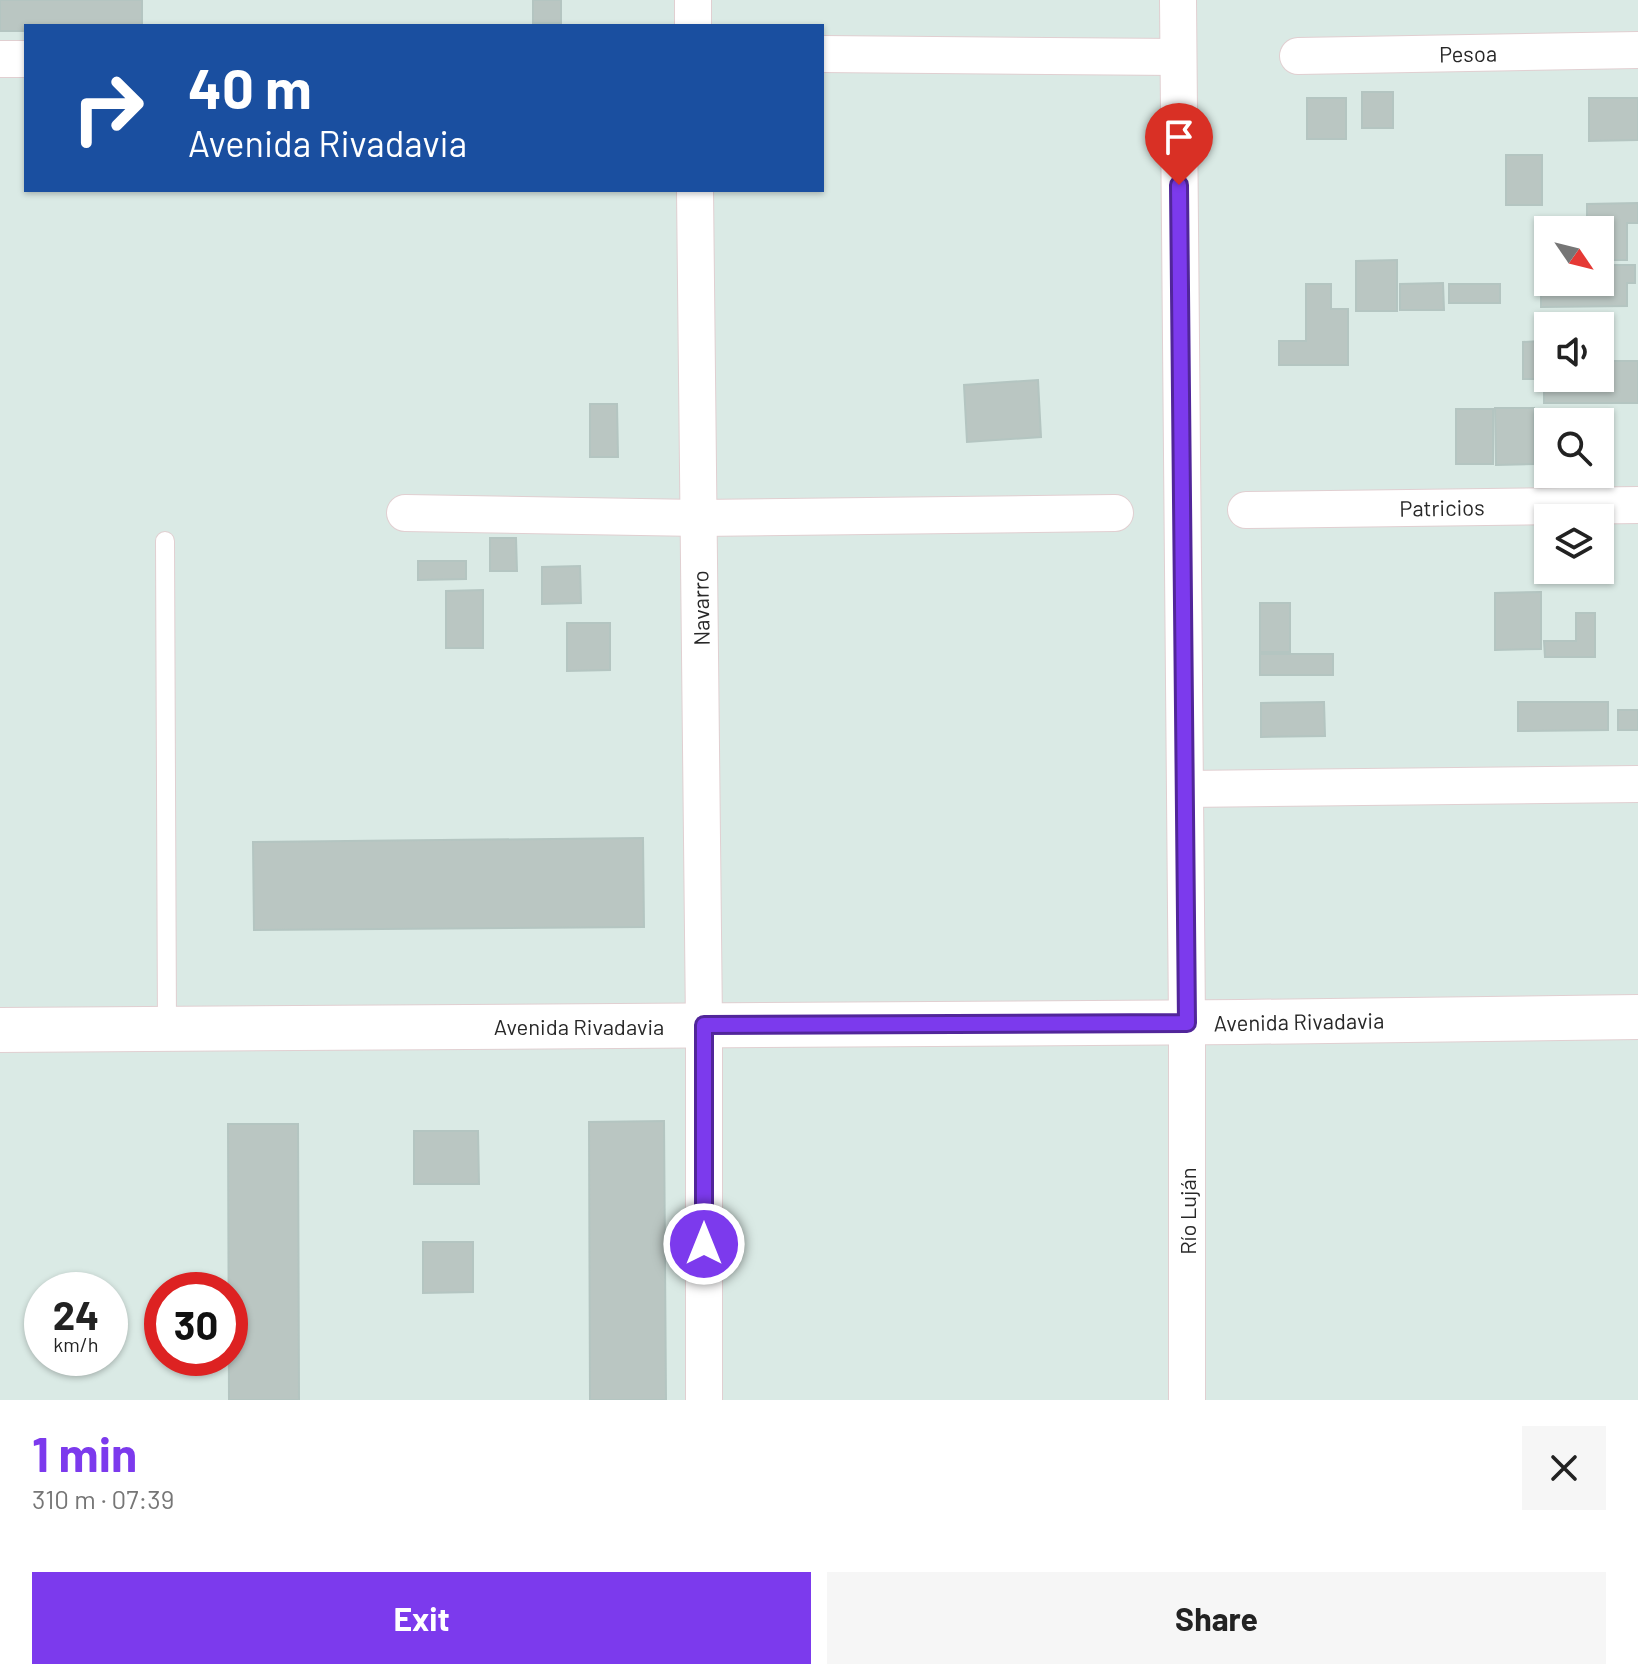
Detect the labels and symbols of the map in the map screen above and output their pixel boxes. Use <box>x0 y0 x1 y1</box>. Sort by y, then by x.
street label: Pesoa <box>1439 39 1497 67</box>
pin <box>1145 103 1213 185</box>
north arrow <box>1534 216 1614 296</box>
street label: Patricios <box>1399 493 1485 521</box>
street label: Navarro <box>686 570 714 646</box>
street label: Avenida Rivadavia <box>1213 1007 1385 1035</box>
street label: Avenida Rivadavia <box>494 1013 664 1039</box>
street label: Río Luján <box>1174 1167 1200 1255</box>
position arrow <box>662 1202 746 1286</box>
speed limit sign: 30 <box>144 1272 248 1376</box>

